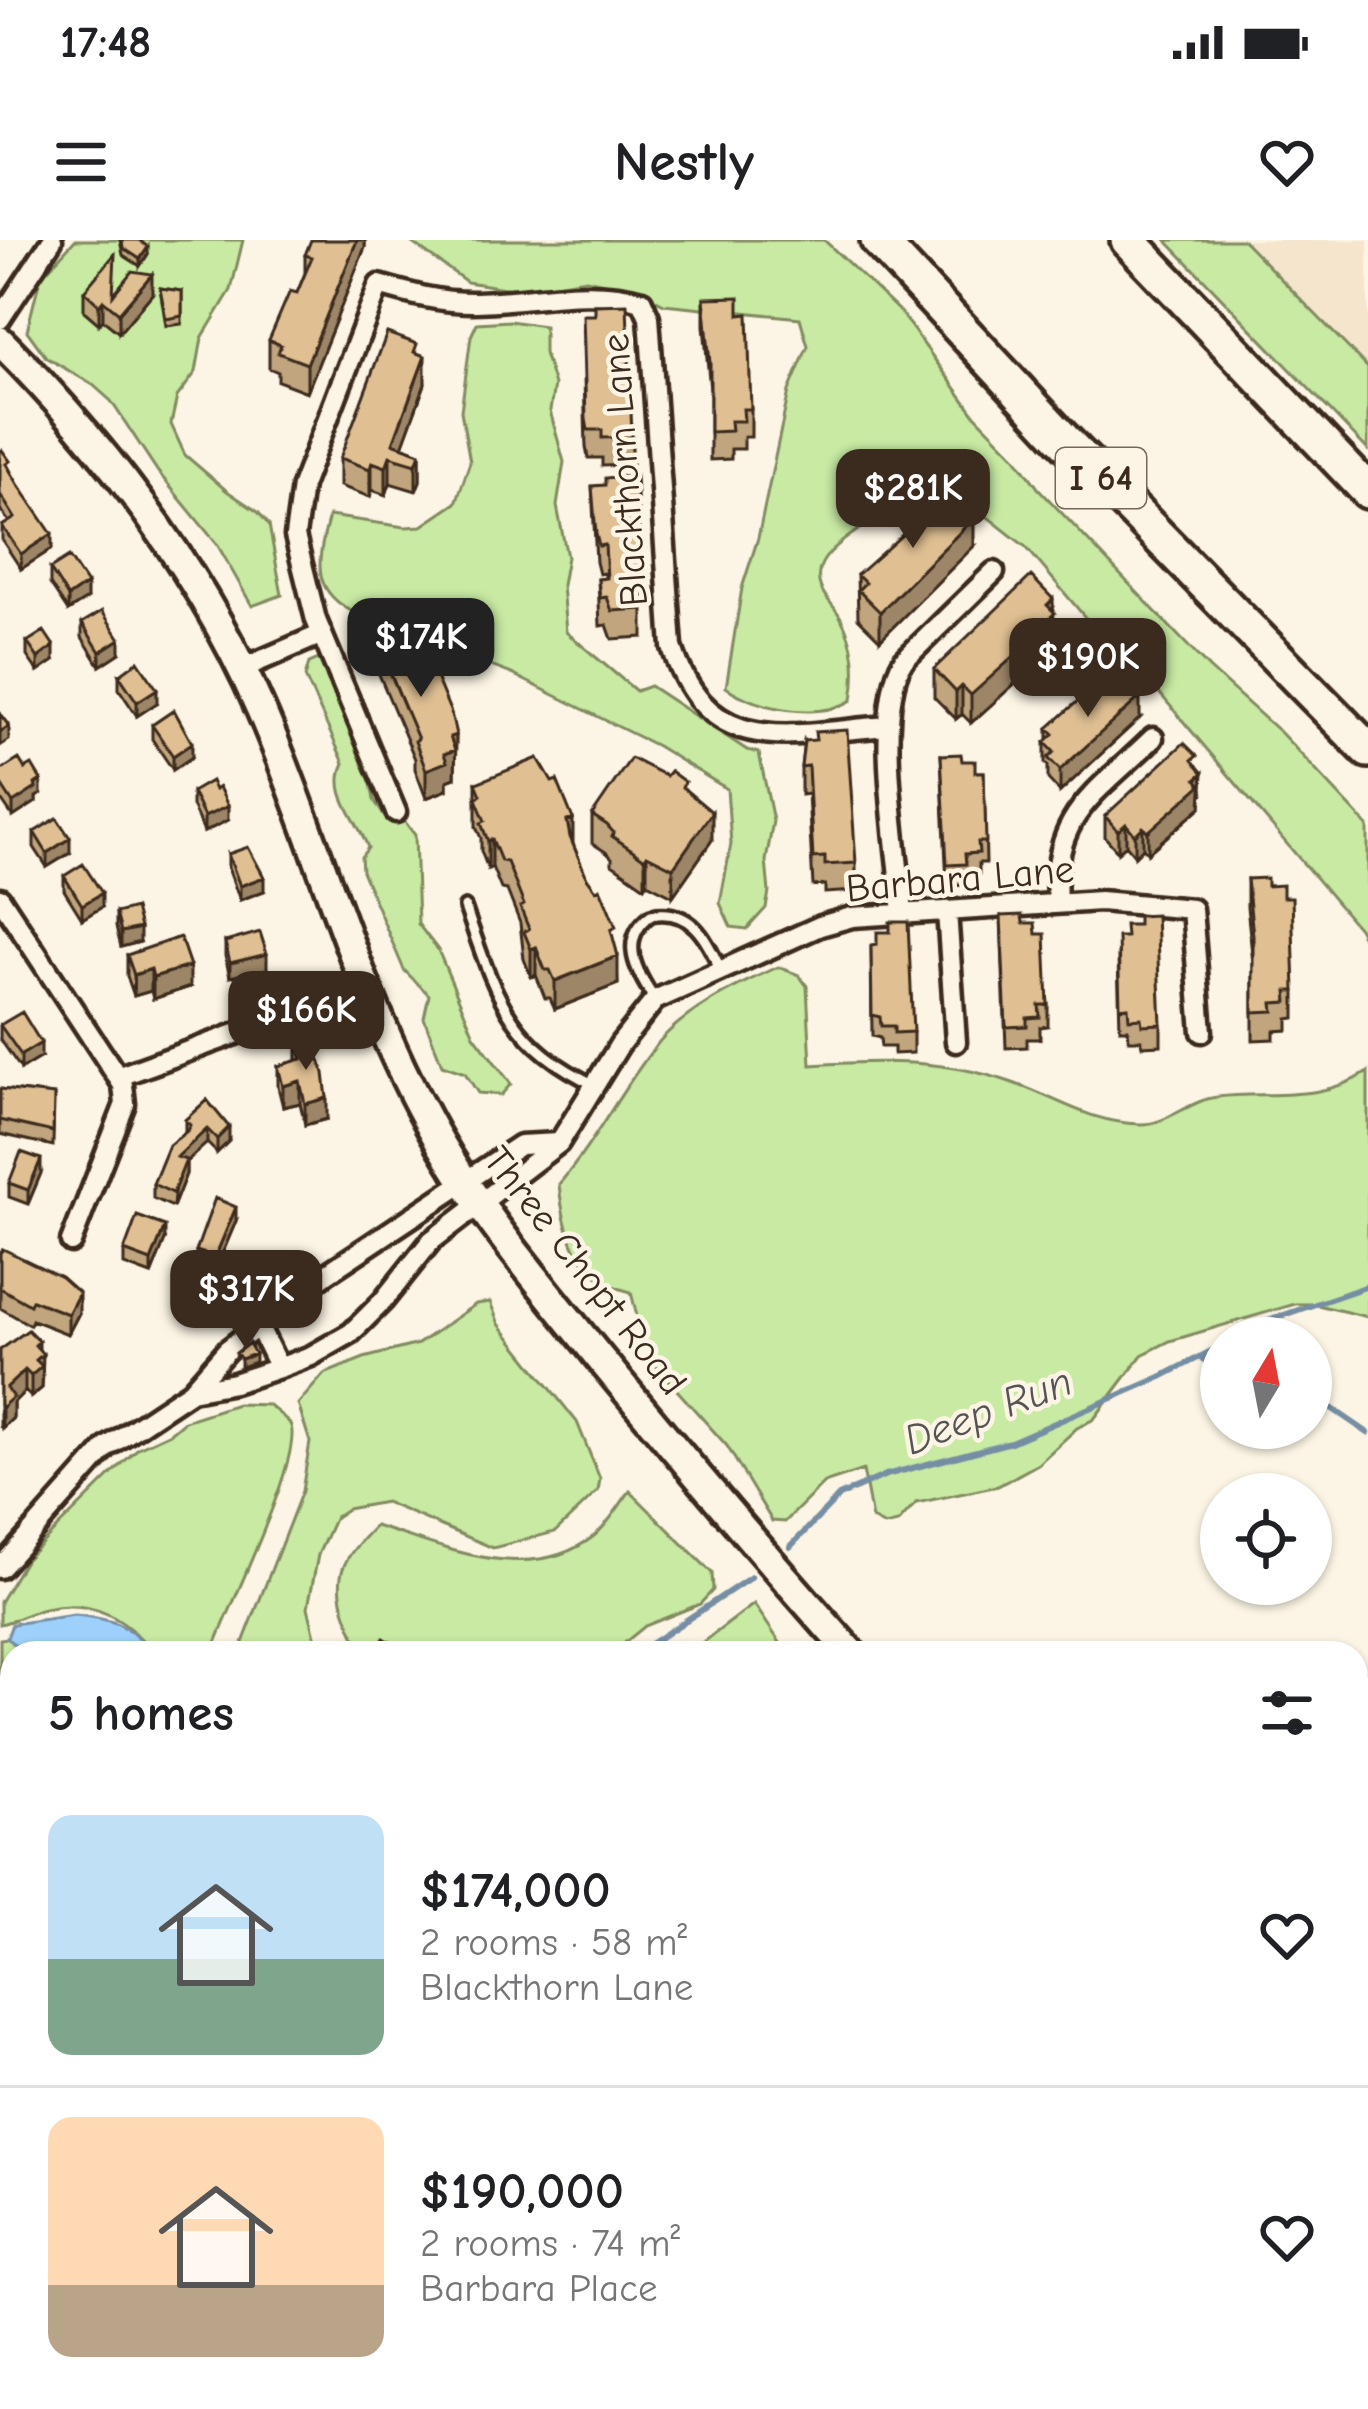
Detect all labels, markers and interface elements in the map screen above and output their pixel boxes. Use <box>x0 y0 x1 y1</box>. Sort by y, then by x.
text: 17:48 <box>60 16 151 68</box>
icon: menu <box>48 129 114 195</box>
icon: heart <box>1254 129 1320 195</box>
text: Nestly <box>614 131 754 194</box>
street label: Blackthorn Lane <box>593 332 657 608</box>
road number: I 64 <box>1056 448 1146 508</box>
pin: $281K <box>829 449 997 551</box>
text: $281K <box>863 465 963 510</box>
pin: $174K <box>337 598 505 700</box>
text: $174K <box>374 614 468 659</box>
pin: $190K <box>1004 618 1172 720</box>
text: $190K <box>1036 634 1140 679</box>
street label: Barbara Lane <box>844 847 1076 911</box>
pin: $166K <box>222 971 390 1073</box>
text: $166K <box>255 987 357 1032</box>
street label: Three Chopt Road <box>474 1138 696 1404</box>
pin: $317K <box>162 1250 330 1352</box>
text: $317K <box>197 1266 295 1311</box>
north arrow <box>1200 1317 1332 1449</box>
map controls <box>1200 1317 1332 1605</box>
water label: Deep Run <box>897 1357 1079 1465</box>
button: locate <box>1200 1473 1332 1605</box>
icon: filters <box>1254 1680 1320 1746</box>
text: 5 homes <box>48 1684 234 1743</box>
text: $174,000 <box>420 1861 611 1920</box>
icon: home <box>144 1863 288 2007</box>
icon: heart <box>1254 1902 1320 1968</box>
text: 2 rooms · 58 m² <box>420 1920 687 1965</box>
text: Blackthorn Lane <box>420 1965 693 2010</box>
text: $190,000 <box>420 2162 624 2221</box>
icon: home <box>144 2165 288 2309</box>
icon: heart <box>1254 2204 1320 2270</box>
text: 2 rooms · 74 m² <box>420 2221 680 2266</box>
text: Barbara Place <box>420 2266 658 2311</box>

